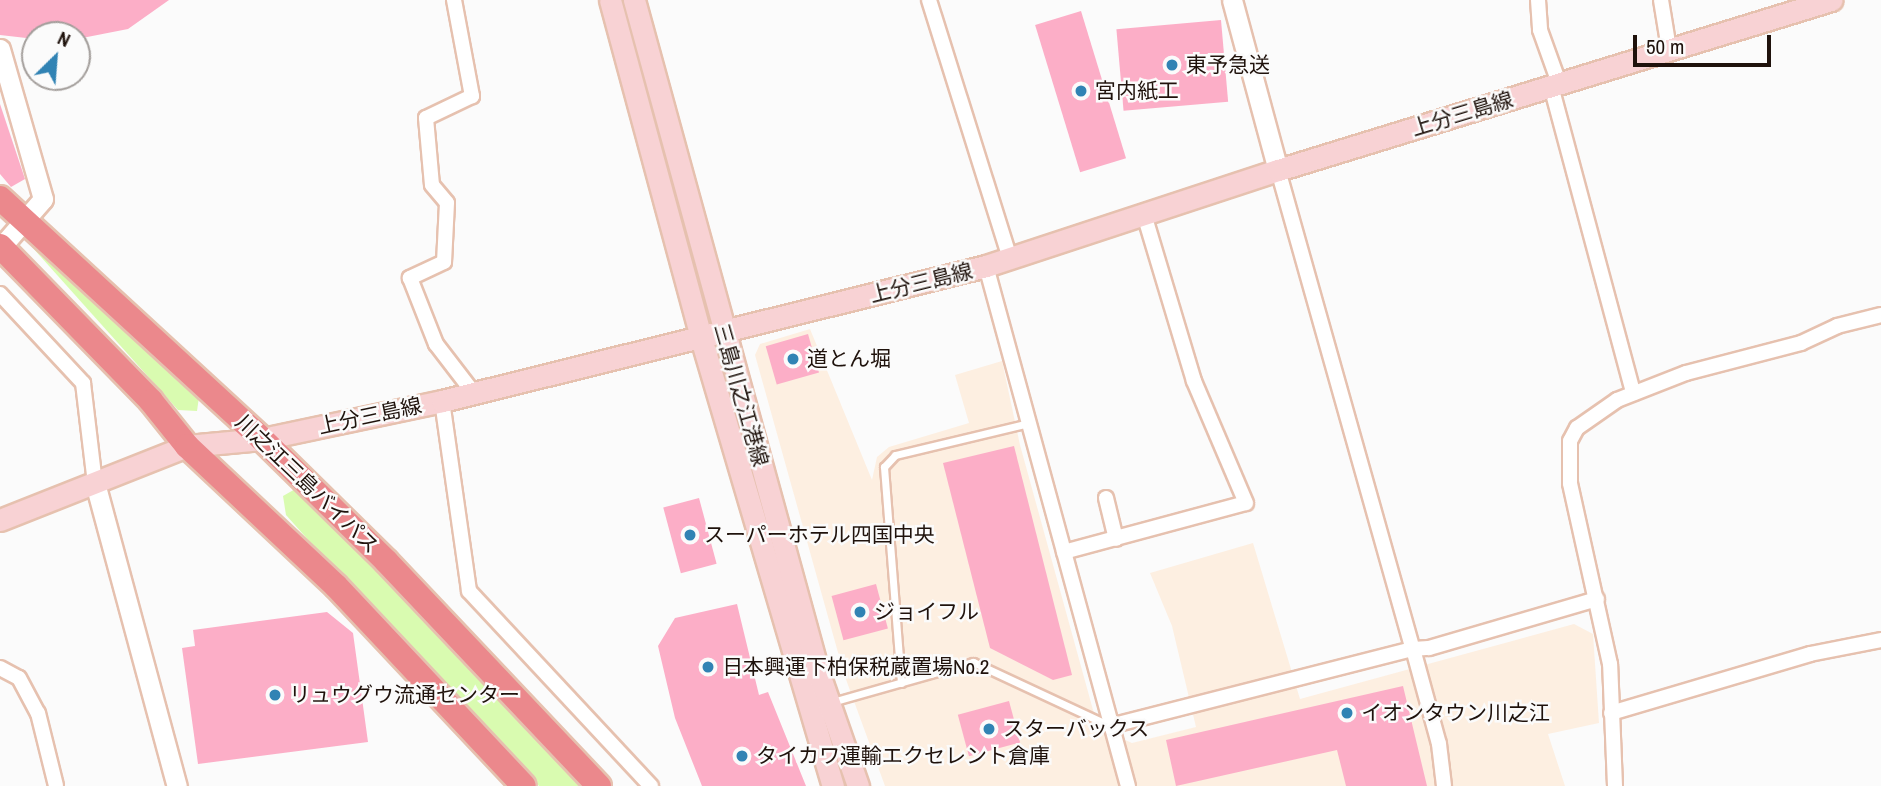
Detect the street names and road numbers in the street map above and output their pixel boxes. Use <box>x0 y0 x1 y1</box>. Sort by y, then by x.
street label: 上分三島線 <box>1408 87 1516 141</box>
street label: 上分三島線 <box>867 258 975 308</box>
street label: 三島川之江港線 <box>709 321 773 469</box>
street label: 上分三島線 <box>316 393 424 439</box>
street label: 川之江三島バイパス <box>230 409 384 559</box>

